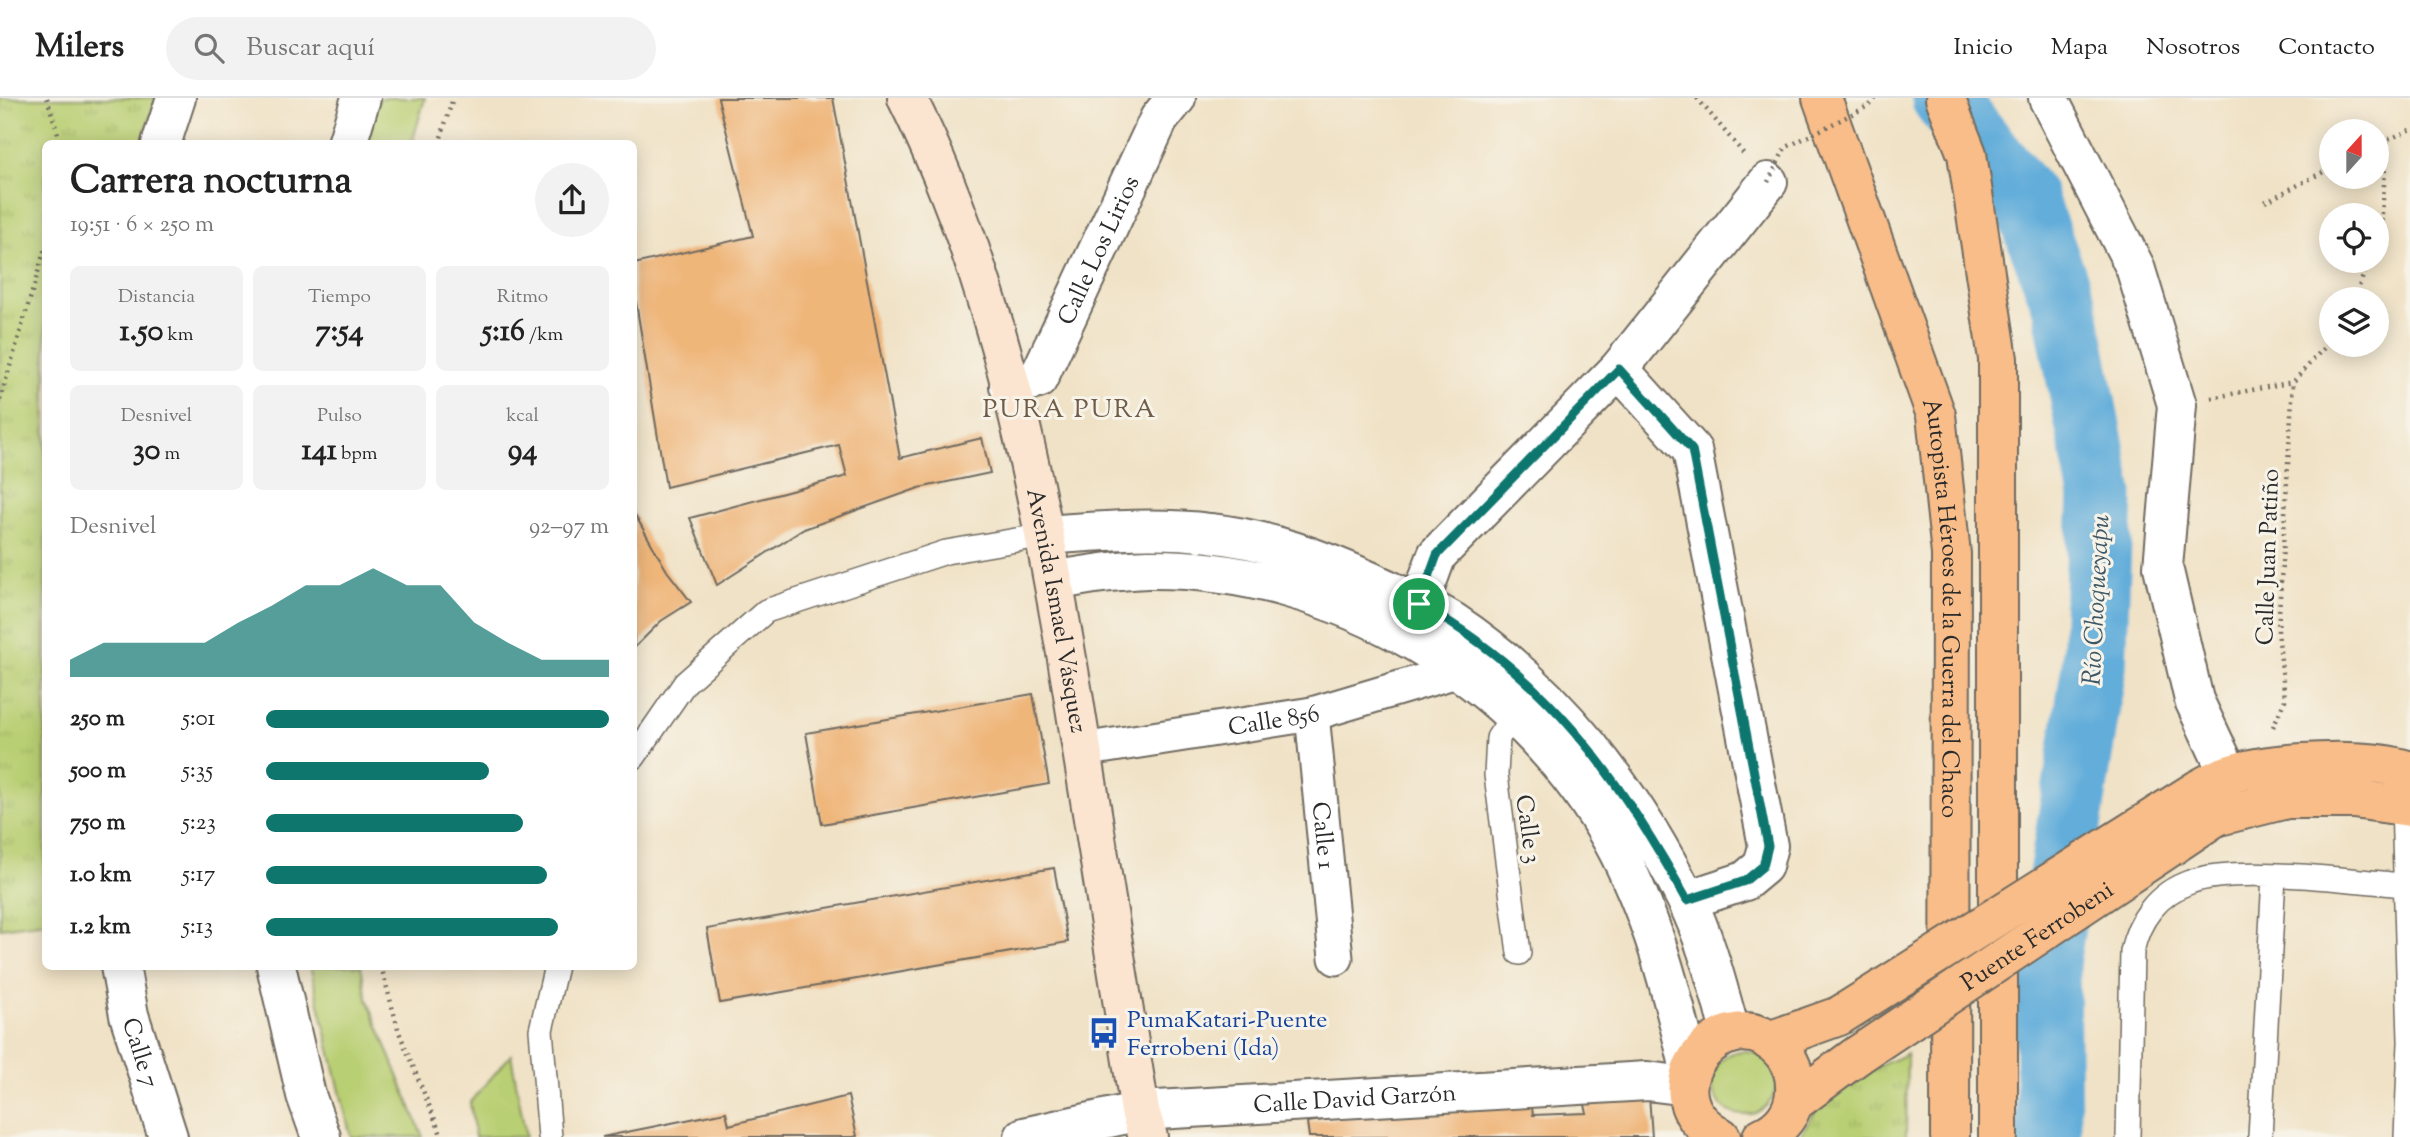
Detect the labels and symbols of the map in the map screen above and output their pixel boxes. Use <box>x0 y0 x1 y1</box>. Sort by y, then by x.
north arrow <box>2319 119 2389 189</box>
street label: Calle Los Lirios <box>1050 171 1149 331</box>
district label: PURA PURA <box>983 392 1157 429</box>
street label: Autopista Héroes de la Guerra del Chaco <box>1912 393 1966 818</box>
street label: Calle Juan Patiño <box>2249 468 2289 646</box>
street label: Avenida Ismael Vásquez <box>1016 485 1094 736</box>
water label: Río Choqueyapu <box>2075 513 2120 686</box>
pin <box>1389 574 1449 634</box>
street label: Calle 856 <box>1226 698 1324 746</box>
street label: Calle 3 <box>1505 793 1549 866</box>
street label: Calle 1 <box>1302 800 1342 871</box>
street label: Puente Ferrobeni <box>1955 874 2121 1001</box>
place label: PumaKatari-Puente Ferrobeni (Ida) <box>1127 1004 1327 1066</box>
street label: Calle 7 <box>112 1014 166 1092</box>
bus stop icon: PumaKatari-Puente Ferrobeni (Ida) <box>1087 1016 1121 1050</box>
street label: Calle David Garzón <box>1253 1077 1457 1123</box>

